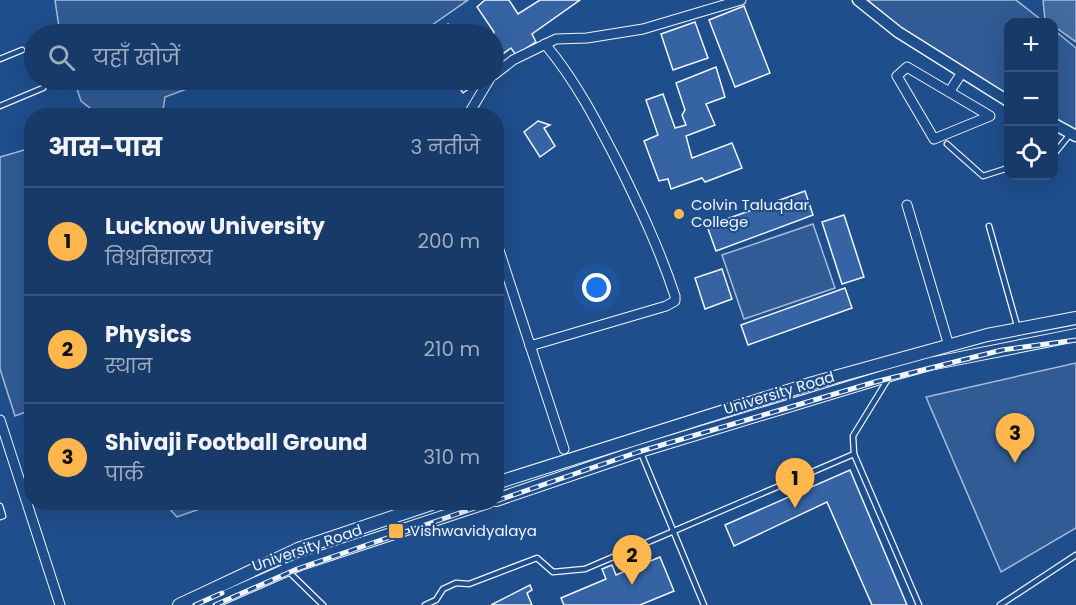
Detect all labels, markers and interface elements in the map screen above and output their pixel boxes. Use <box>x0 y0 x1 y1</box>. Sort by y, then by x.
map controls <box>1004 18 1058 180</box>
button: + <box>1004 18 1058 72</box>
search box <box>24 24 504 90</box>
icon: search <box>45 41 78 74</box>
text: यहाँ खोजें <box>93 42 180 73</box>
button: − <box>1004 72 1058 126</box>
button: locate <box>1004 126 1058 180</box>
text: आस-पास <box>48 129 162 165</box>
text: 3 नतीजे <box>411 133 480 161</box>
place label: Colvin Taluqdar College <box>691 194 810 232</box>
marker: Colvin Taluqdar College <box>672 207 686 221</box>
text: Lucknow University <box>105 211 325 242</box>
text: 1 <box>64 227 71 255</box>
text: 200 m <box>417 227 480 255</box>
text: विश्वविद्यालय <box>105 244 212 272</box>
your location <box>582 273 611 302</box>
text: Physics <box>105 319 192 350</box>
text: 2 <box>62 335 73 363</box>
text: 210 m <box>424 335 480 363</box>
text: स्थान <box>105 352 152 380</box>
street label: University Road <box>721 366 837 419</box>
pin: 3 <box>996 414 1034 463</box>
text: Shivaji Football Ground <box>105 427 367 458</box>
text: 3 <box>61 443 74 471</box>
text: 310 m <box>423 443 480 471</box>
pin: 1 <box>776 458 814 508</box>
text: पार्क <box>105 460 144 488</box>
street label: University Road <box>249 519 365 576</box>
place label: Vishwavidyalaya <box>410 520 537 541</box>
marker: Vishwavidyalaya <box>387 522 405 540</box>
pin: 2 <box>612 536 652 585</box>

